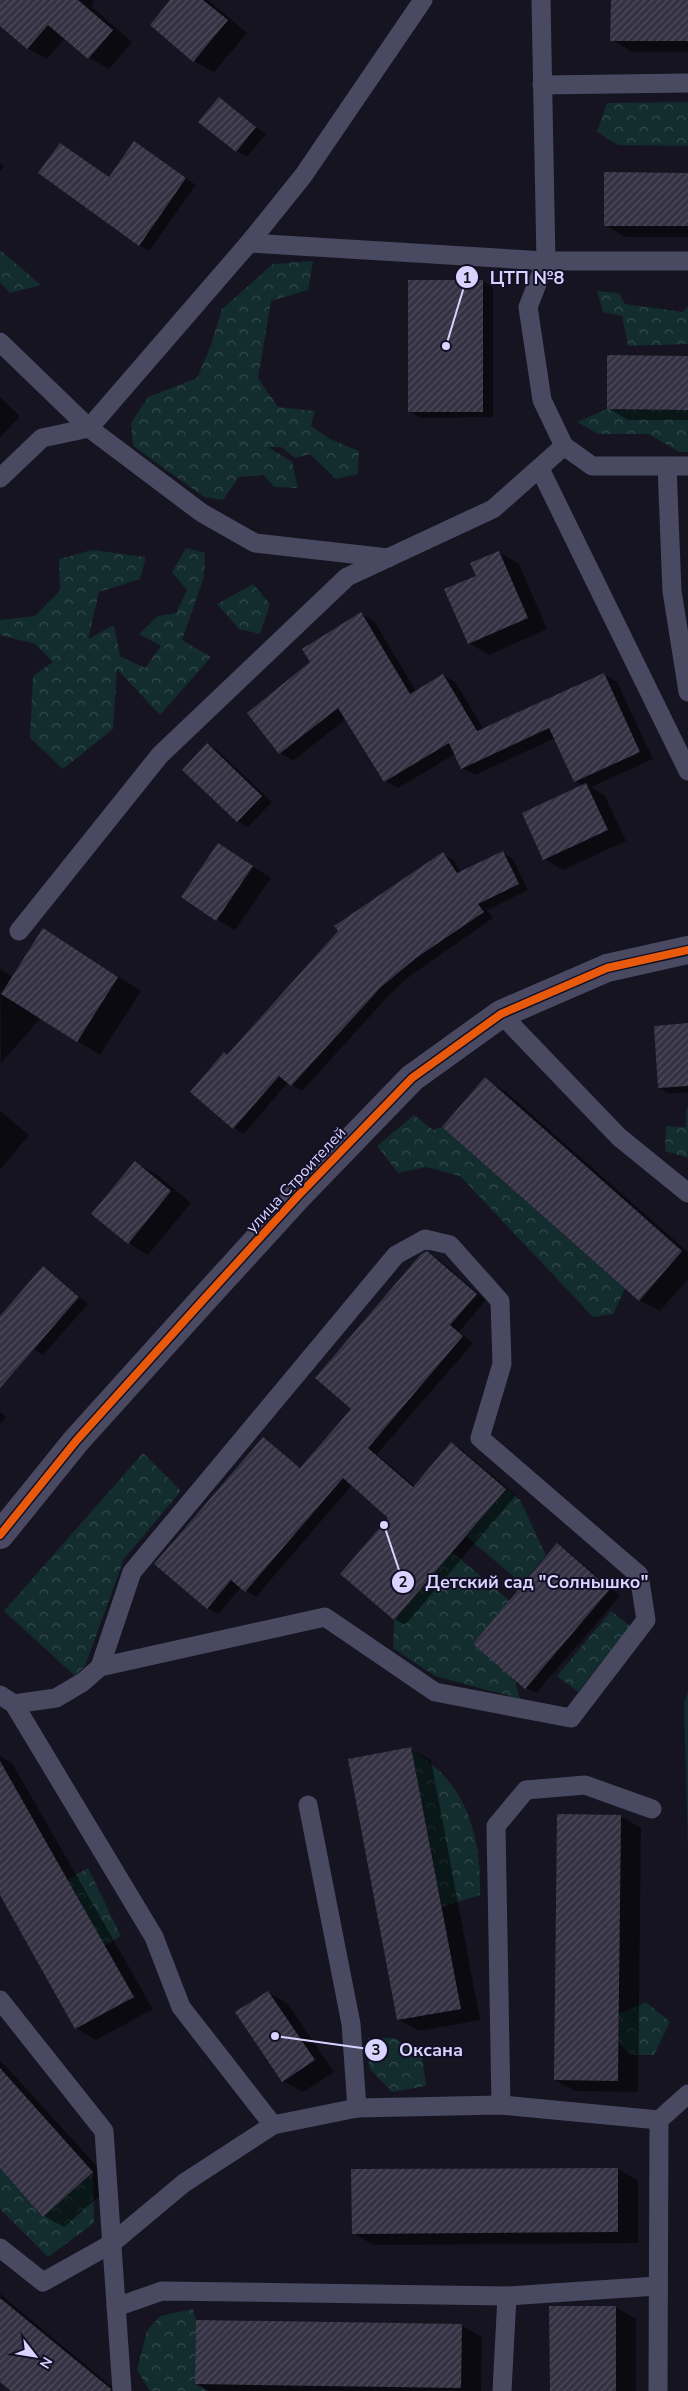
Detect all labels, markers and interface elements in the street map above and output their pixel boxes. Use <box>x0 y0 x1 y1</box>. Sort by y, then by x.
callout: ЦТП №8 <box>454 261 574 294</box>
text: ЦТП №8 <box>490 266 564 290</box>
text: 1 <box>462 268 472 288</box>
street label: улица Строителей <box>241 1122 351 1238</box>
callout: Детский сад "Солнышко" <box>391 1565 659 1598</box>
text: Детский сад "Солнышко" <box>426 1570 648 1594</box>
text: 2 <box>398 1572 408 1592</box>
callout: Оксана <box>364 2033 473 2066</box>
text: Оксана <box>399 2038 463 2062</box>
text: 3 <box>371 2040 381 2060</box>
north arrow <box>10 2331 60 2381</box>
text: N <box>35 2353 57 2372</box>

